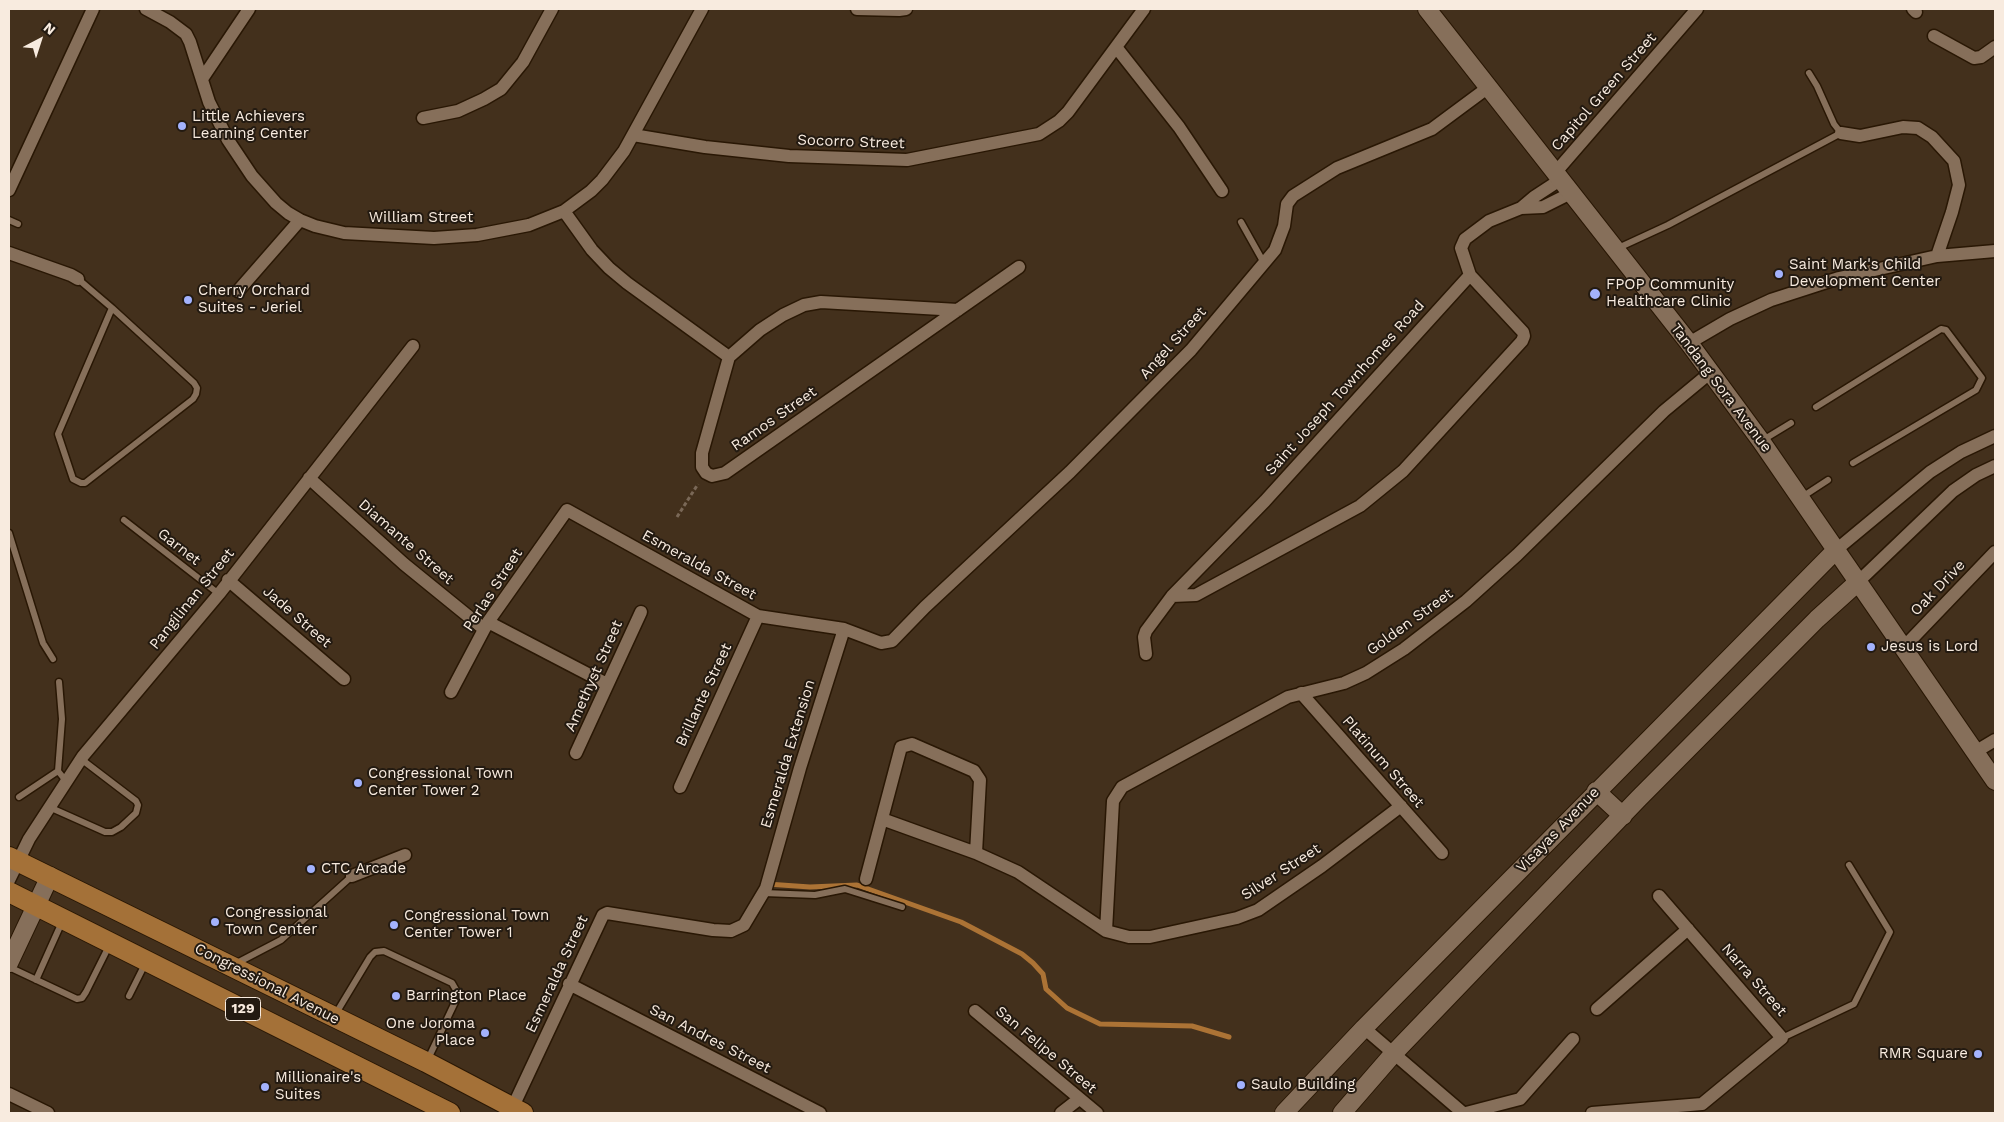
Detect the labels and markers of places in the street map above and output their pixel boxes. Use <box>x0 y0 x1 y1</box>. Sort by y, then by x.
place label: Little Achievers Learning Center <box>192 108 309 143</box>
marker: Little Achievers Learning Center <box>176 120 188 132</box>
place label: Saint Mark's Child Development Center <box>1789 256 1940 291</box>
marker: Saint Mark's Child Development Center <box>1773 268 1785 280</box>
place label: FPOP Community Healthcare Clinic <box>1606 276 1734 311</box>
place label: Cherry Orchard Suites - Jeriel <box>198 282 310 317</box>
marker: FPOP Community Healthcare Clinic <box>1588 287 1602 301</box>
marker: Cherry Orchard Suites - Jeriel <box>182 294 194 306</box>
place label: Jesus is Lord <box>1881 638 1978 656</box>
marker: Jesus is Lord <box>1865 641 1877 653</box>
place label: Congressional Town Center Tower 2 <box>368 765 513 800</box>
marker: Congressional Town Center Tower 2 <box>352 777 364 789</box>
place label: CTC Arcade <box>321 860 406 878</box>
marker: CTC Arcade <box>305 863 317 875</box>
place label: Congressional Town Center <box>225 904 327 939</box>
place label: Congressional Town Center Tower 1 <box>404 907 549 942</box>
marker: Congressional Town Center <box>209 916 221 928</box>
marker: Congressional Town Center Tower 1 <box>388 919 400 931</box>
place label: Barrington Place <box>406 987 527 1005</box>
marker: Barrington Place <box>390 990 402 1002</box>
place label: One Joroma Place <box>386 1015 475 1050</box>
marker: One Joroma Place <box>479 1027 491 1039</box>
place label: RMR Square <box>1879 1045 1968 1063</box>
marker: RMR Square <box>1972 1048 1984 1060</box>
place label: Millionaire's Suites <box>275 1069 361 1104</box>
place label: Saulo Building <box>1251 1076 1355 1094</box>
marker: Saulo Building <box>1235 1079 1247 1091</box>
marker: Millionaire's Suites <box>259 1081 271 1093</box>

